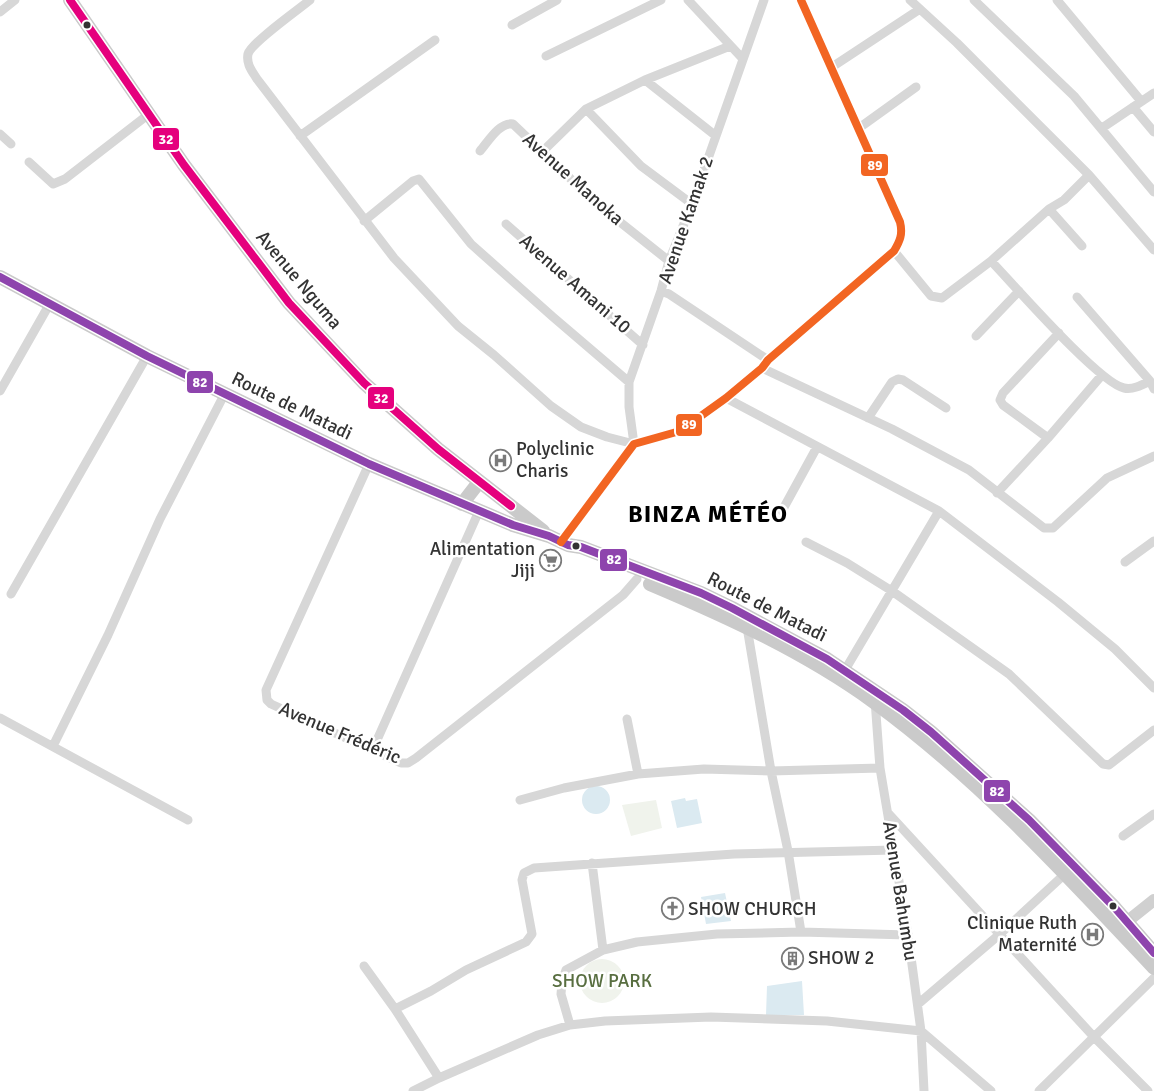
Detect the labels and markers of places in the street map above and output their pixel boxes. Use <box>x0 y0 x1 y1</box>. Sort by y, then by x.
unlabelled marker <box>82 20 92 30</box>
place label: Polyclinic Charis <box>516 437 594 483</box>
hospital icon: Polyclinic Charis <box>488 448 512 472</box>
place label: Alimentation Jiji <box>430 537 535 583</box>
unlabelled marker <box>571 541 581 551</box>
supermarket icon: Alimentation Jiji <box>539 548 563 572</box>
church icon: SHOW CHURCH <box>660 897 684 921</box>
place label: SHOW CHURCH <box>688 897 817 921</box>
unlabelled marker <box>1108 901 1118 911</box>
place label: Clinique Ruth Maternité <box>967 911 1077 957</box>
hospital icon: Clinique Ruth Maternité <box>1081 922 1105 946</box>
building icon: SHOW 2 <box>780 946 804 970</box>
place label: SHOW 2 <box>808 946 874 970</box>

